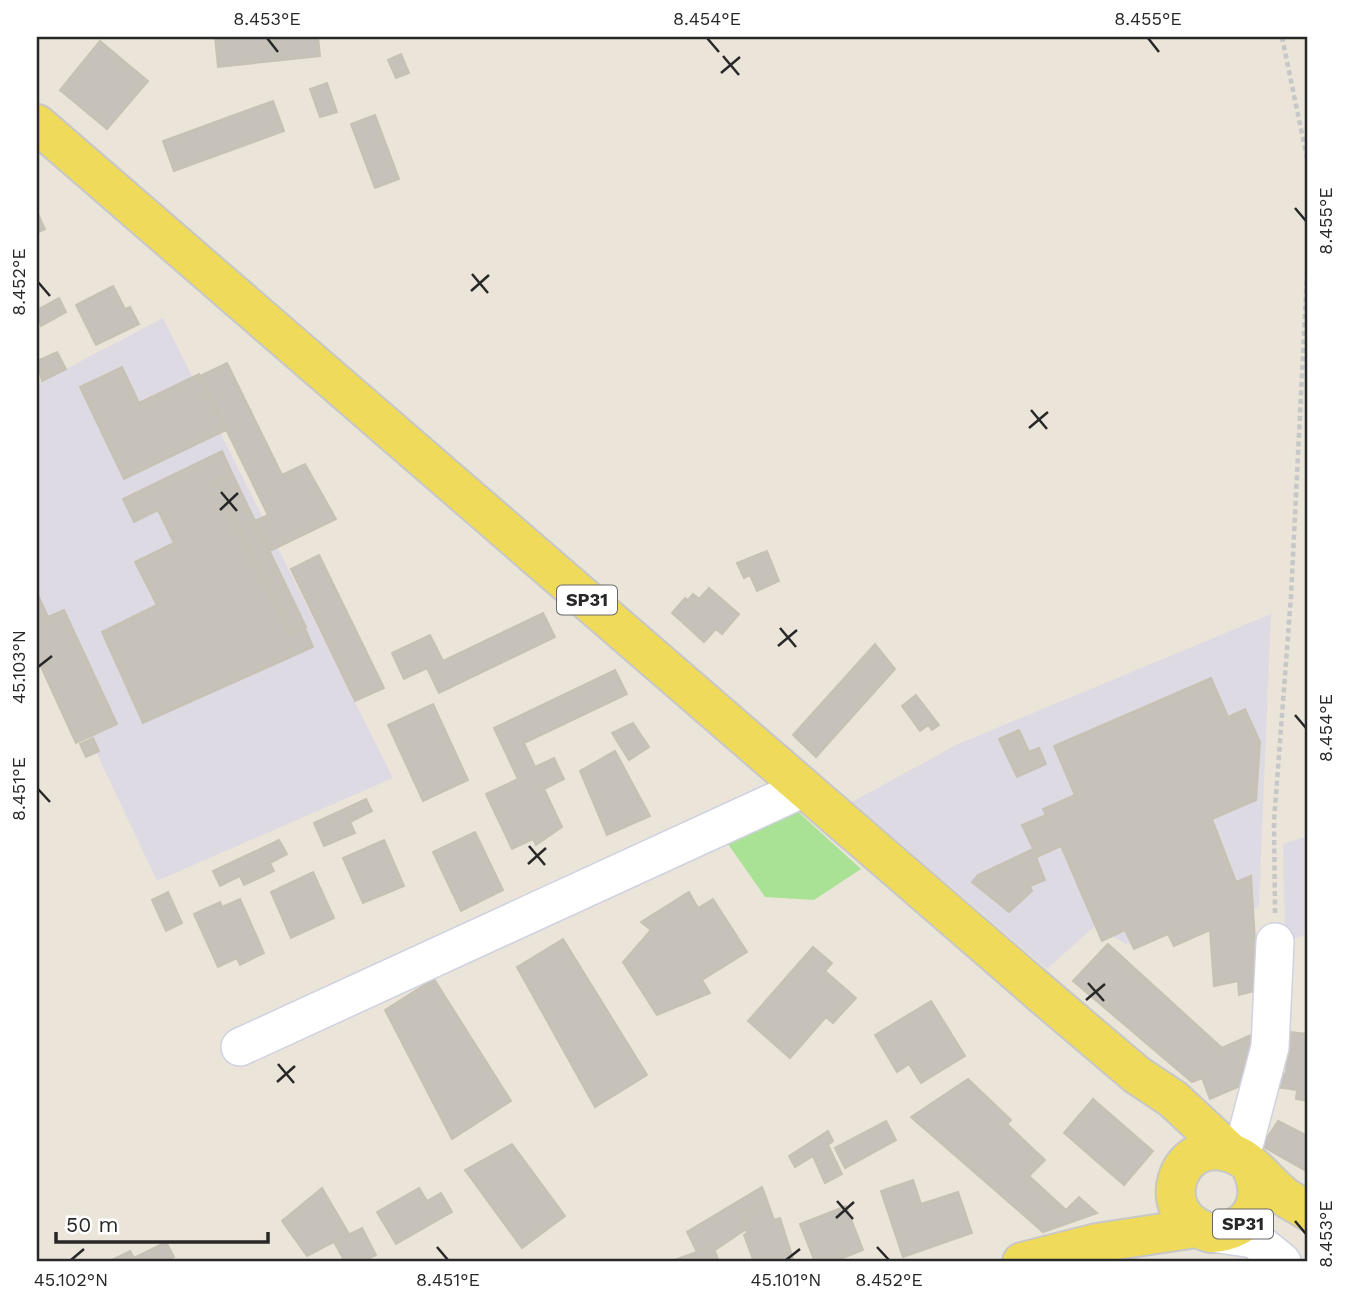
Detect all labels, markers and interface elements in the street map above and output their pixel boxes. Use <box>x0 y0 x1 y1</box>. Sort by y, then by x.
text: 8.453°E <box>233 8 301 29</box>
text: 8.454°E <box>673 8 741 29</box>
text: 8.455°E <box>1114 8 1182 29</box>
text: 8.455°E <box>1315 187 1336 255</box>
text: 8.452°E <box>8 248 29 316</box>
road number: SP31 <box>557 586 617 614</box>
text: 45.103°N <box>8 630 29 704</box>
text: 8.454°E <box>1315 694 1336 762</box>
text: 8.451°E <box>8 757 29 821</box>
text: 8.453°E <box>1315 1200 1336 1268</box>
scale bar <box>56 1201 268 1245</box>
road number: SP31 <box>1213 1210 1273 1238</box>
text: 50 m <box>66 1212 118 1237</box>
text: 45.102°N <box>34 1269 108 1290</box>
text: 8.451°E <box>416 1269 480 1290</box>
text: 45.101°N <box>751 1269 821 1290</box>
text: 8.452°E <box>855 1269 923 1290</box>

